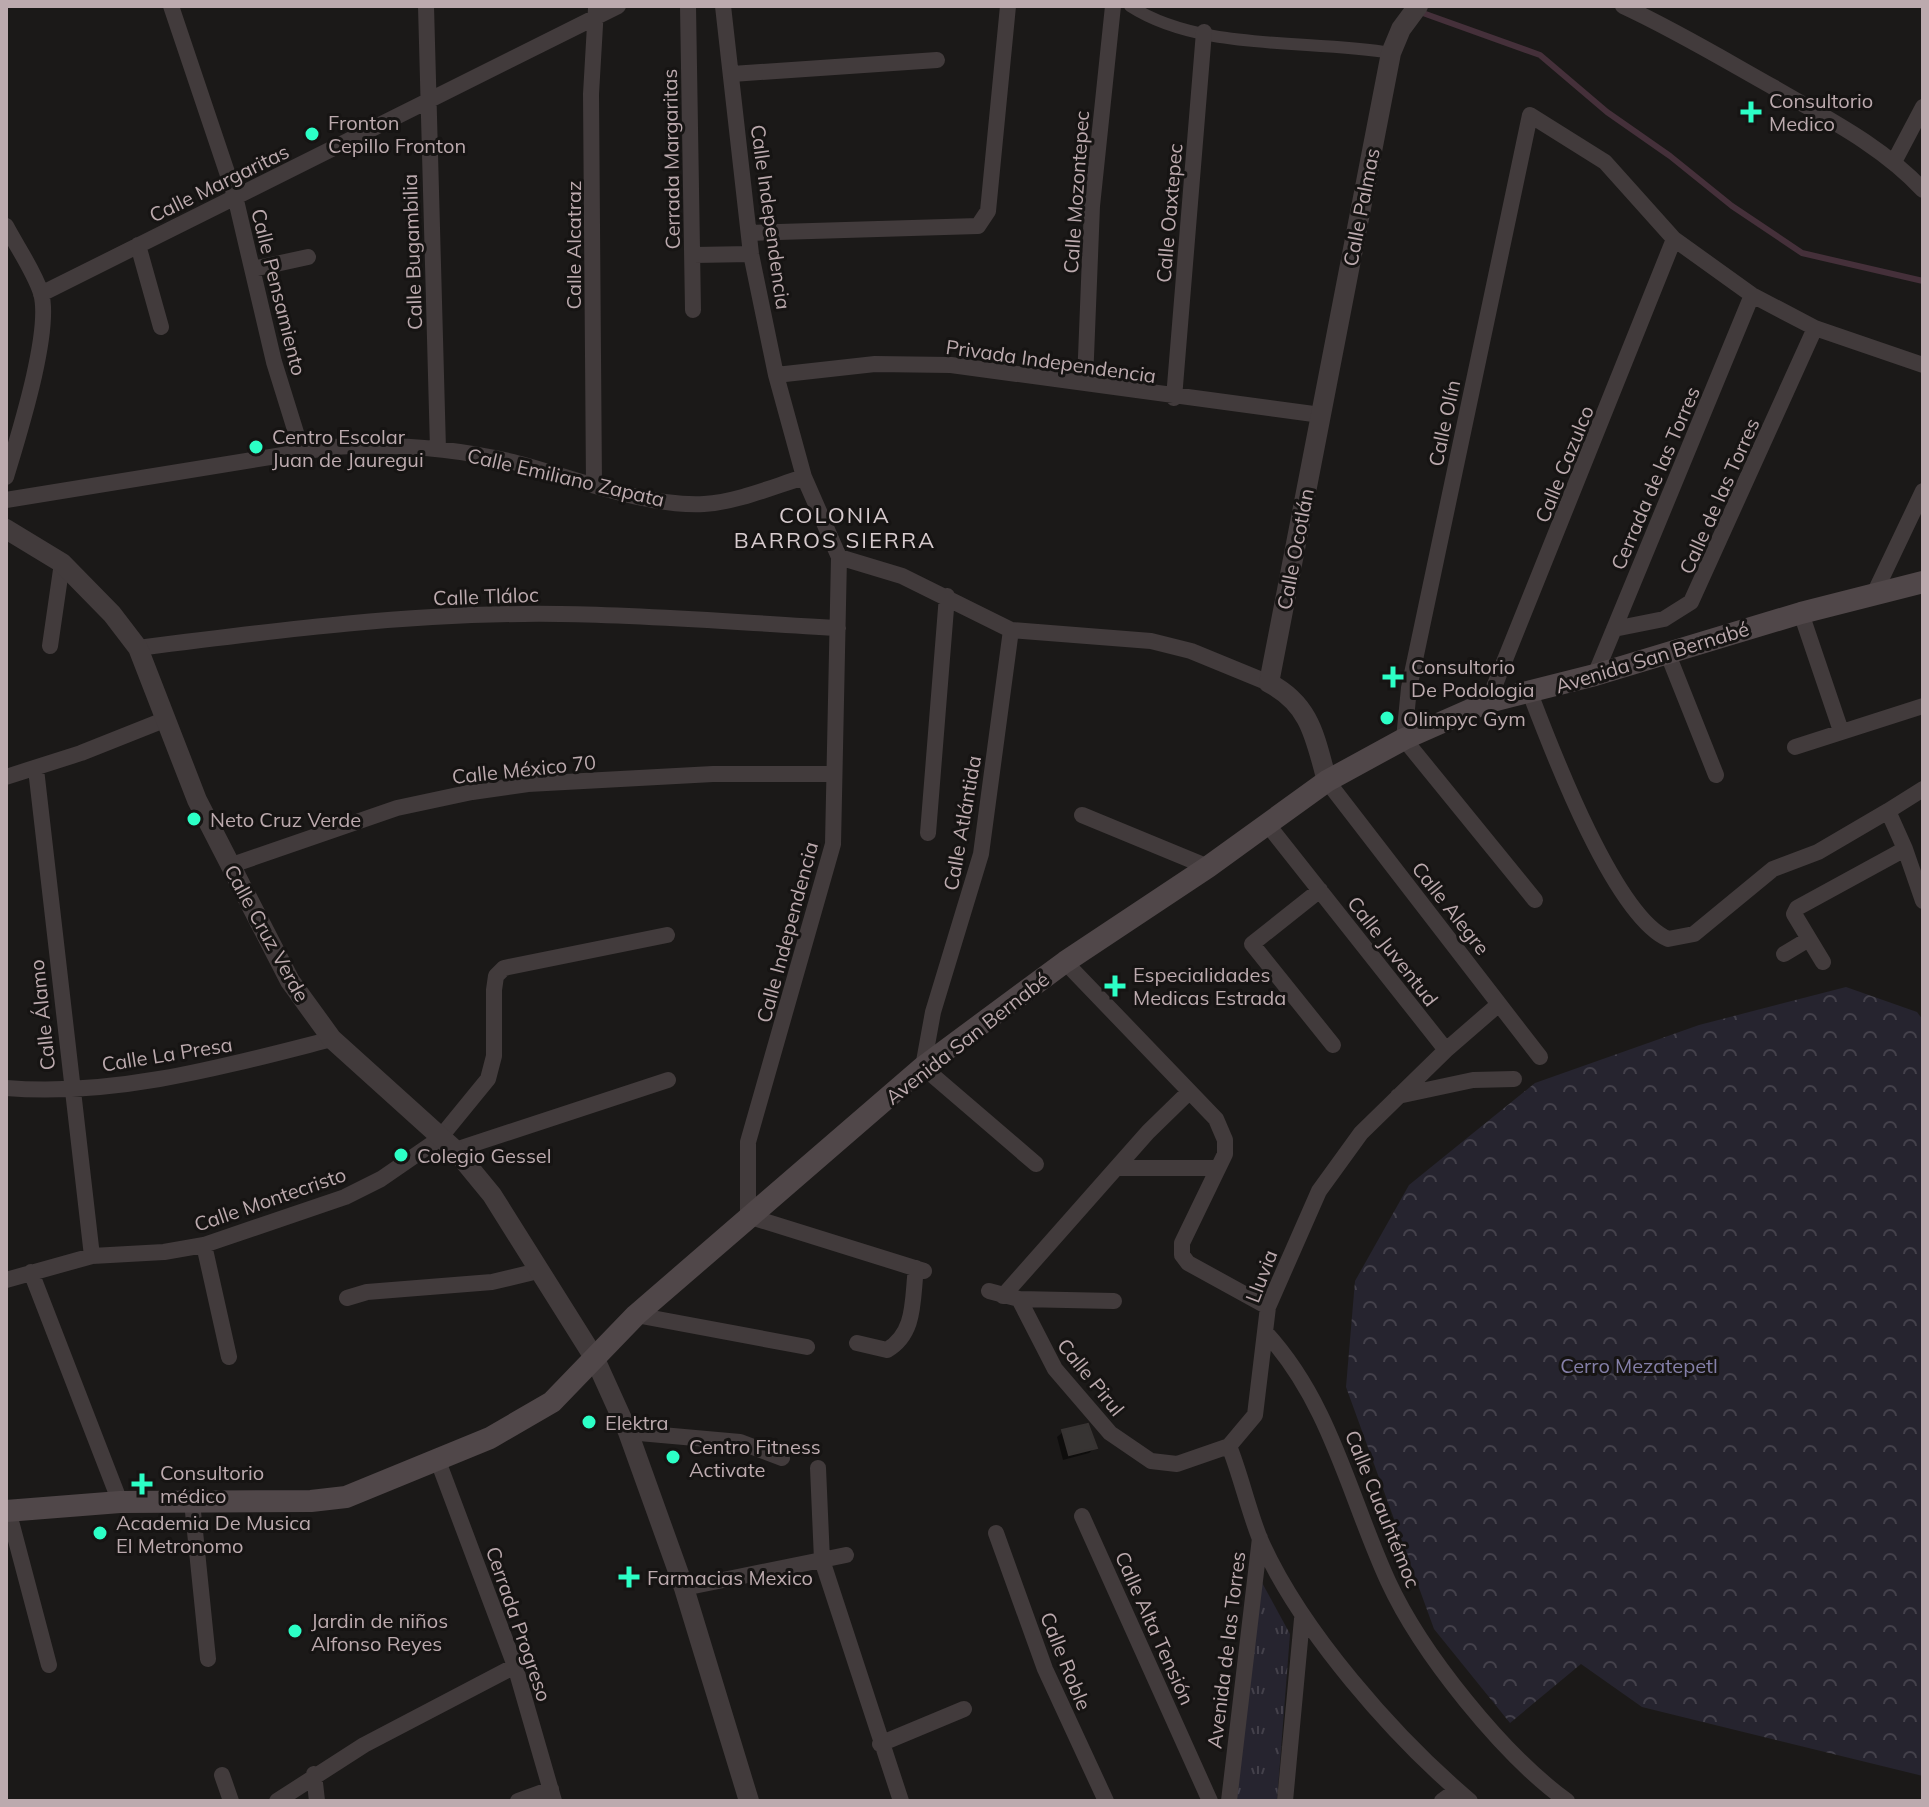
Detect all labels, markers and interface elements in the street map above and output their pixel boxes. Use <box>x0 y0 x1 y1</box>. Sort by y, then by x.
street label: Cerrada Margaritas <box>657 68 685 250</box>
place label: Consultorio Medico <box>1769 88 1873 136</box>
marker: Consultorio Medico <box>1740 101 1762 123</box>
place label: Fronton Cepillo Fronton <box>328 110 466 158</box>
street label: Calle Mozontepec <box>1058 110 1094 274</box>
street label: Calle Independencia <box>746 123 796 311</box>
marker: Fronton Cepillo Fronton <box>303 125 321 143</box>
street label: Calle Margaritas <box>145 138 293 228</box>
street label: Calle Oaxtepec <box>1150 142 1188 284</box>
street label: Calle Palmas <box>1337 146 1385 268</box>
street label: Calle Bugambilia <box>397 174 427 330</box>
street label: Calle Alcatraz <box>561 181 586 309</box>
street label: Calle Pensamiento <box>246 206 312 378</box>
street label: Privada Independencia <box>944 334 1158 388</box>
street label: Calle Olín <box>1423 378 1465 468</box>
street label: Cerrada de las Torres <box>1605 383 1705 573</box>
street label: Calle Cazulco <box>1529 402 1599 526</box>
street label: Calle de las Torres <box>1673 414 1765 578</box>
place label: Centro Escolar Juan de Jauregui <box>272 424 424 472</box>
marker: Centro Escolar Juan de Jauregui <box>247 438 265 456</box>
street label: Calle Emiliano Zapata <box>465 442 667 512</box>
street label: Calle Ocotlán <box>1271 486 1319 612</box>
district label: COLONIA BARROS SIERRA <box>734 501 936 554</box>
street label: Calle Tláloc <box>433 582 539 610</box>
street label: Avenida San Bernabé <box>1552 616 1752 698</box>
place label: Consultorio De Podologia <box>1411 654 1534 702</box>
marker: Consultorio De Podologia <box>1382 666 1404 688</box>
place label: Olimpyc Gym <box>1403 706 1526 731</box>
marker: Olimpyc Gym <box>1378 709 1396 727</box>
street label: Calle México 70 <box>451 749 597 789</box>
street label: Calle Atlántida <box>938 754 986 892</box>
place label: Neto Cruz Verde <box>210 807 361 832</box>
marker: Neto Cruz Verde <box>185 810 203 828</box>
street label: Calle Independencia <box>751 839 823 1025</box>
street label: Calle Alegre <box>1407 856 1495 960</box>
street label: Calle Cruz Verde <box>219 860 315 1006</box>
street label: Calle Juventud <box>1342 891 1444 1011</box>
street label: Calle Álamo <box>24 958 60 1072</box>
place label: Especialidades Medicas Estrada <box>1133 962 1286 1010</box>
street label: Avenida San Bernabé <box>880 966 1054 1110</box>
marker: Especialidades Medicas Estrada <box>1104 975 1126 997</box>
street label: Calle La Presa <box>100 1031 234 1077</box>
place label: Colegio Gessel <box>417 1143 551 1168</box>
marker: Colegio Gessel <box>392 1146 410 1164</box>
street label: Calle Montecristo <box>191 1161 349 1237</box>
street label: Lluvia <box>1240 1246 1282 1306</box>
street label: Calle Pirul <box>1052 1333 1130 1421</box>
park label: Cerro Mezatepetl <box>1560 1353 1718 1378</box>
place label: Elektra <box>605 1410 669 1435</box>
marker: Elektra <box>580 1413 598 1431</box>
street label: Calle Cuauhtémoc <box>1340 1426 1426 1592</box>
place label: Centro Fitness Activate <box>689 1434 821 1482</box>
marker: Centro Fitness Activate <box>664 1448 682 1466</box>
place label: Consultorio médico <box>160 1460 264 1508</box>
marker: Consultorio médico <box>131 1473 153 1495</box>
place label: Academia De Musica El Metronomo <box>116 1510 311 1558</box>
marker: Academia De Musica El Metronomo <box>91 1524 109 1542</box>
street label: Cerrada Progreso <box>481 1543 557 1705</box>
street label: Calle Alta Tensión <box>1110 1547 1200 1709</box>
street label: Avenida de las Torres <box>1202 1550 1250 1750</box>
place label: Farmacias Mexico <box>647 1565 813 1590</box>
marker: Farmacias Mexico <box>618 1566 640 1588</box>
place label: Jardin de niños Alfonso Reyes <box>311 1608 448 1656</box>
street label: Calle Roble <box>1035 1608 1097 1714</box>
marker: Jardin de niños Alfonso Reyes <box>286 1622 304 1640</box>

